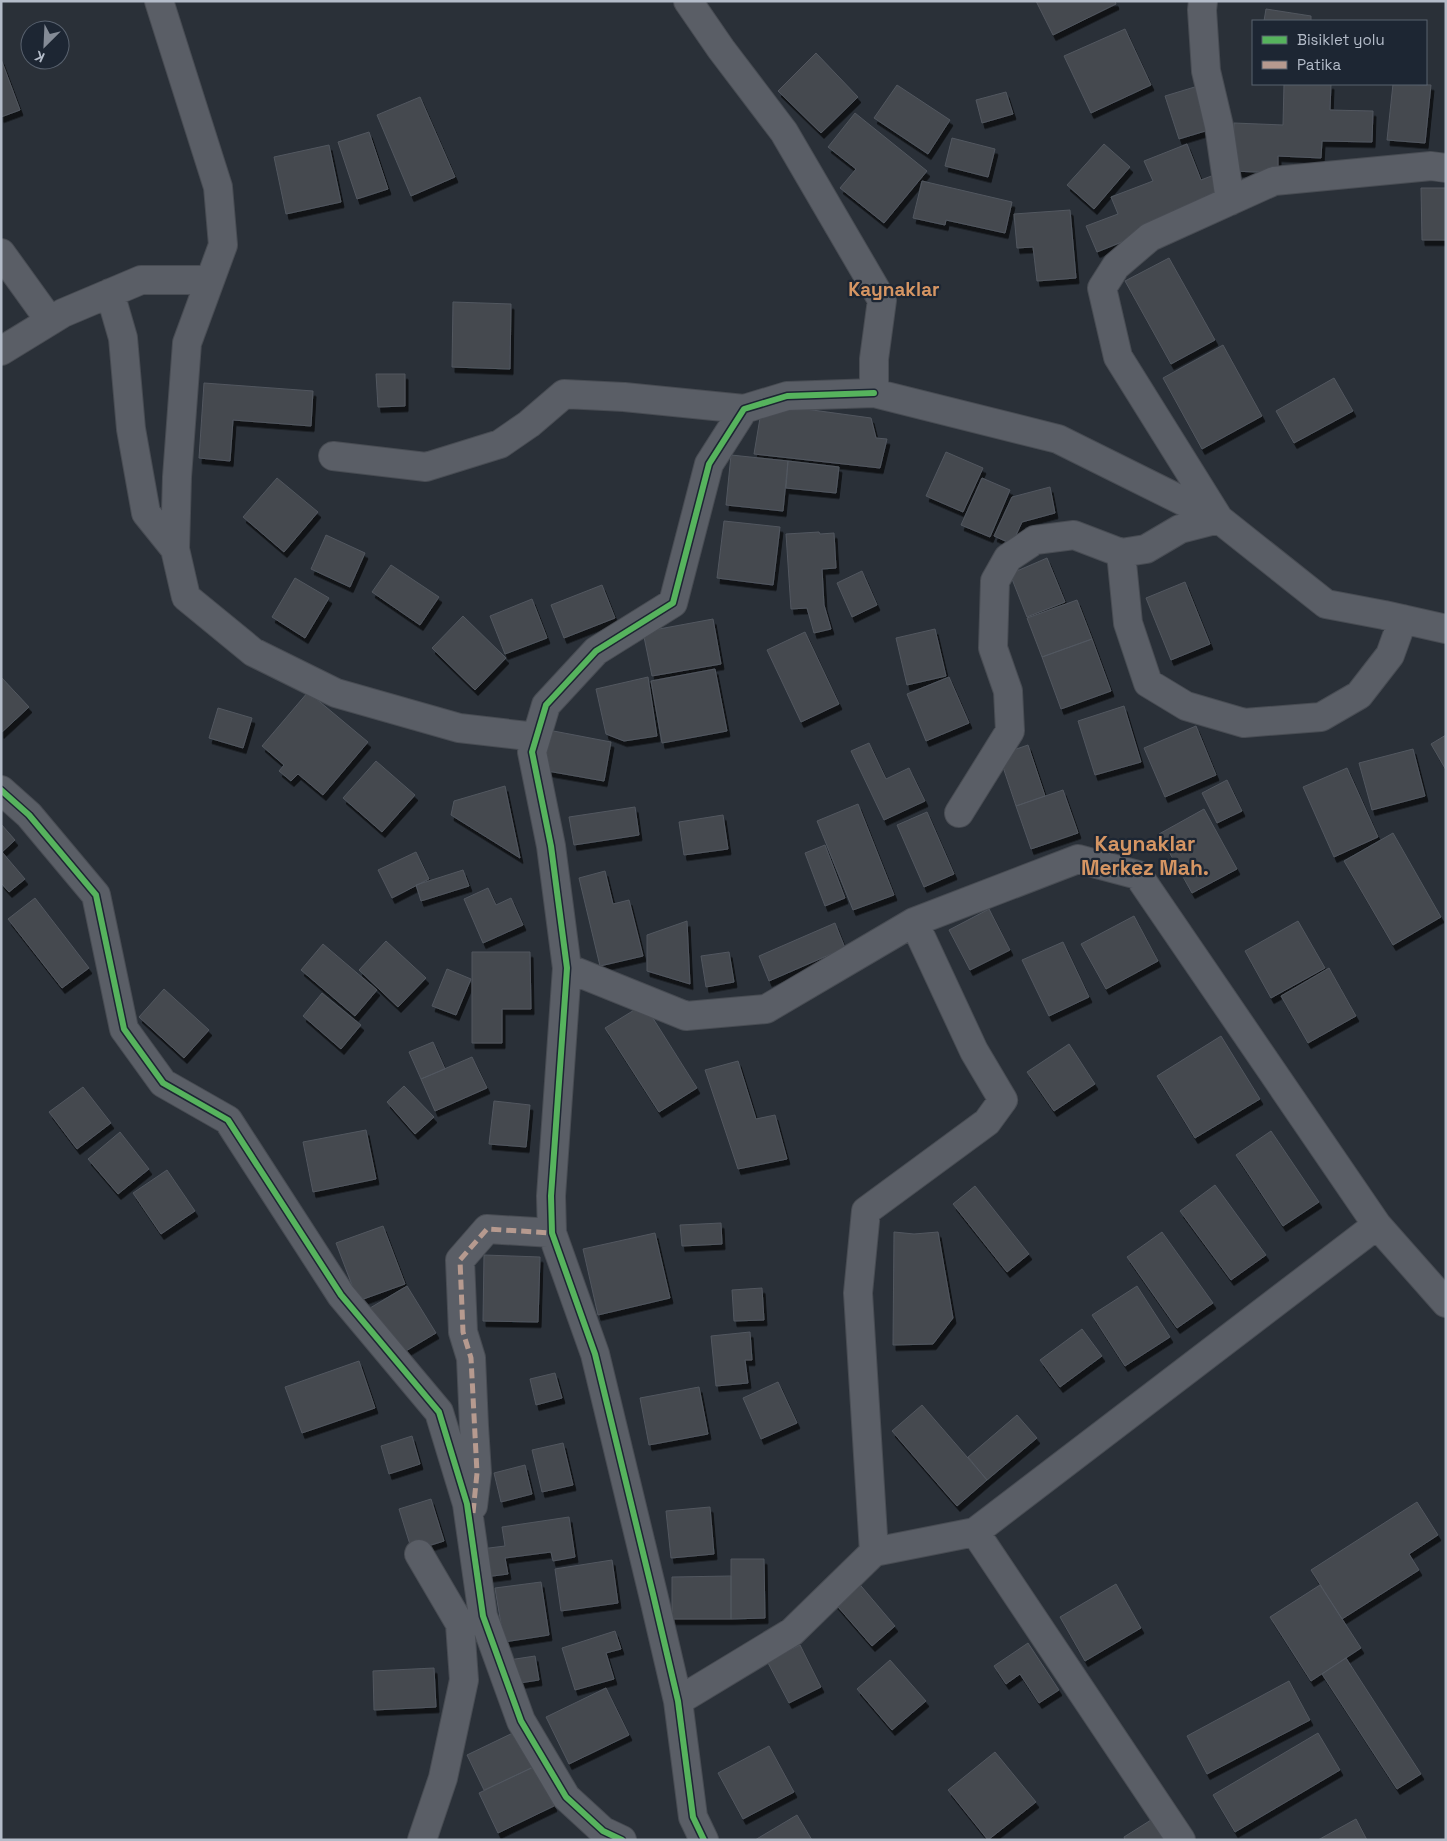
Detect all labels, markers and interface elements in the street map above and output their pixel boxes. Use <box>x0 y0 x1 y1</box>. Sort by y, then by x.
north arrow <box>20 20 70 70</box>
legend <box>1252 20 1427 85</box>
text: Bisiklet yolu <box>1297 30 1385 49</box>
text: K <box>32 47 47 67</box>
text: Patika <box>1297 55 1341 74</box>
district label: Kaynaklar <box>848 277 940 302</box>
district label: Kaynaklar Merkez Mah. <box>1081 830 1209 881</box>

